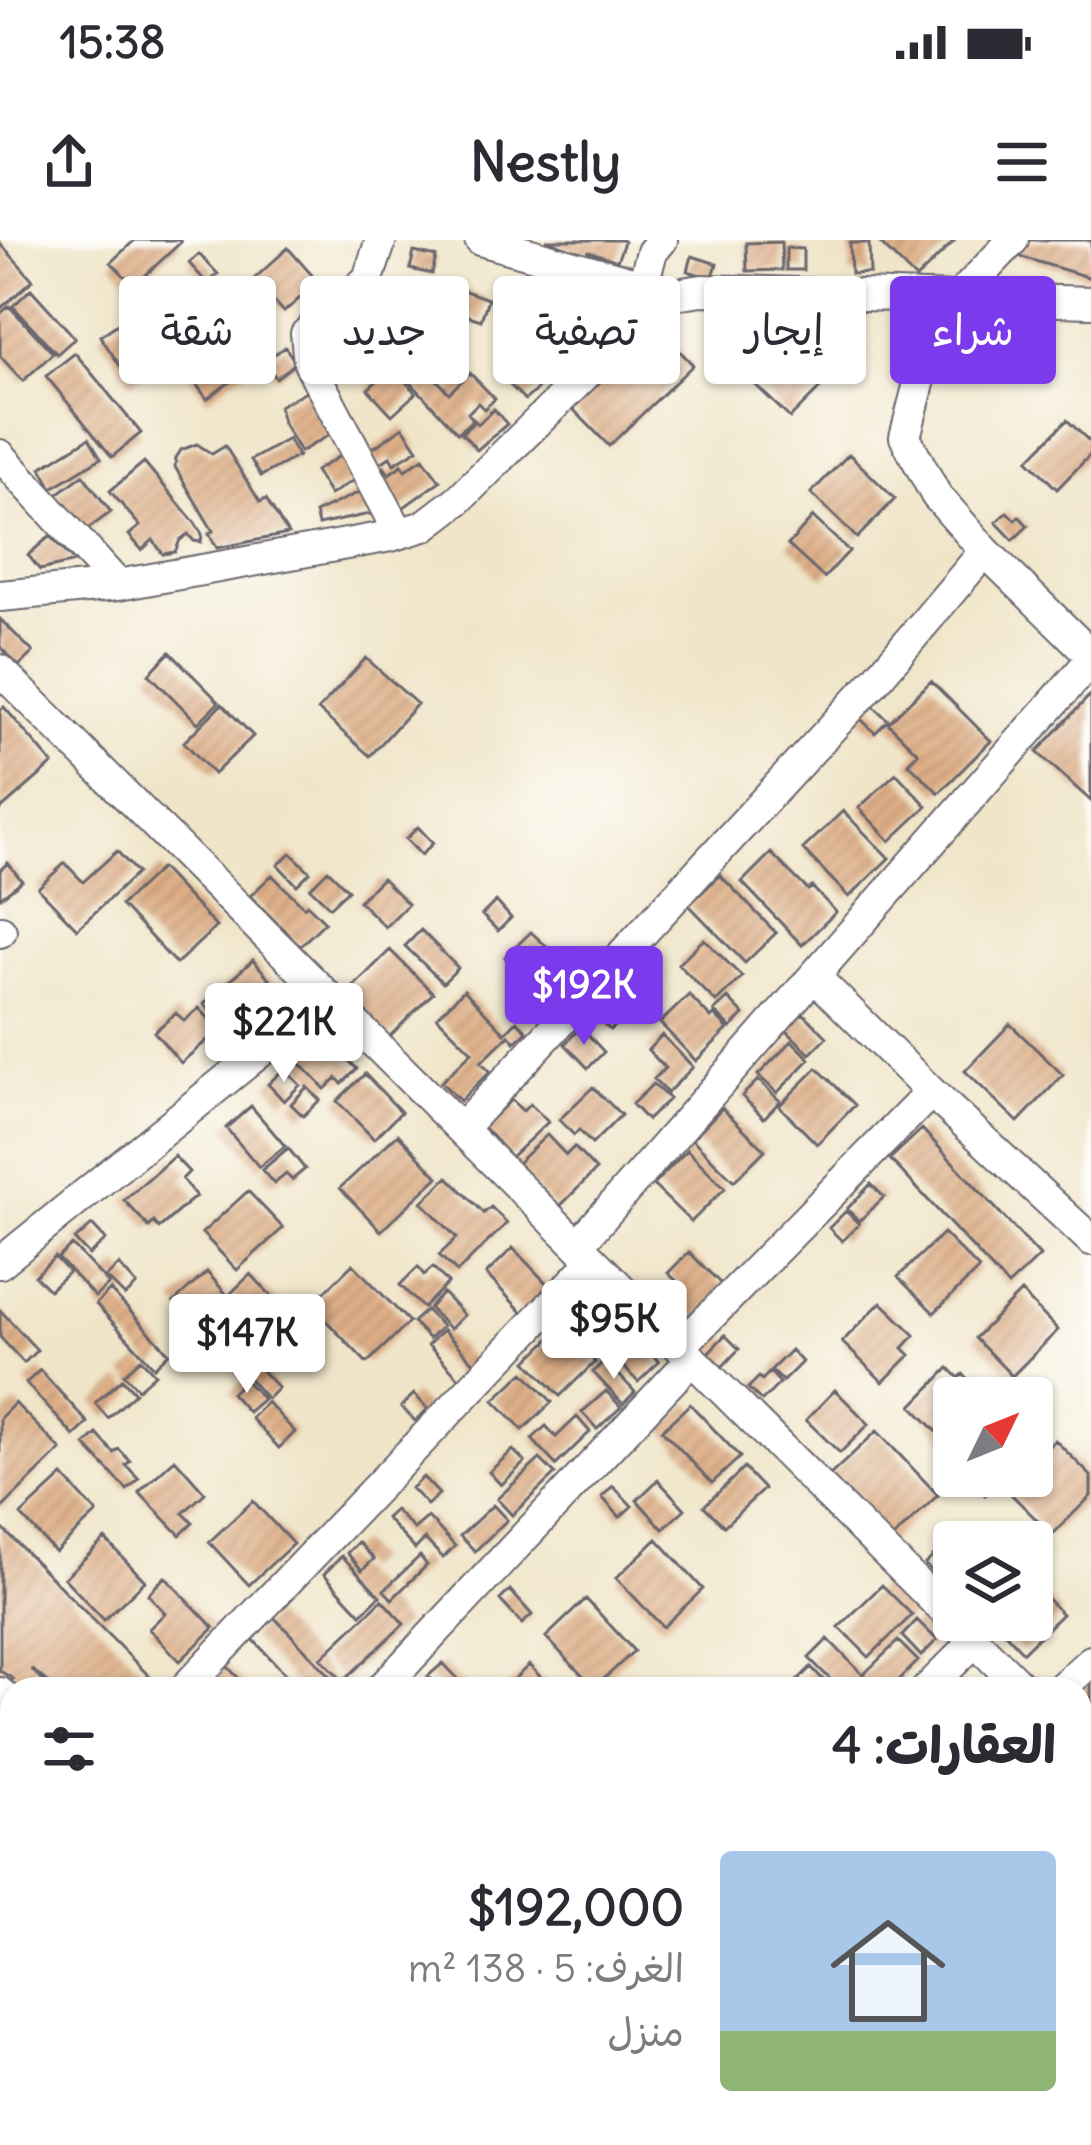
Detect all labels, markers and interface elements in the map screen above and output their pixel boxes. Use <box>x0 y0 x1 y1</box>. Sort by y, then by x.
text: 15:38 <box>60 14 165 70</box>
text: Nestly <box>470 128 621 196</box>
icon: share <box>36 129 102 195</box>
icon: menu <box>989 129 1055 195</box>
chip: شقة <box>119 276 276 384</box>
chip: جديد <box>300 276 469 384</box>
chip: تصفية <box>493 276 680 384</box>
chip: إيجار <box>704 276 866 384</box>
chip: شراء <box>890 276 1056 384</box>
pin: $192K <box>500 946 668 1048</box>
text: $192K <box>532 960 636 1009</box>
pin: $221K <box>200 983 368 1085</box>
text: $221K <box>232 997 336 1046</box>
pin: $95K <box>543 1280 685 1382</box>
pin: $147K <box>163 1294 331 1396</box>
text: $95K <box>569 1294 659 1343</box>
text: $147K <box>196 1308 298 1357</box>
north arrow <box>933 1377 1053 1497</box>
map controls <box>933 1377 1053 1641</box>
button: layers <box>933 1521 1053 1641</box>
text: العقارات: 4 <box>832 1713 1056 1777</box>
icon: filters <box>36 1716 102 1782</box>
text: $192,000 <box>468 1875 684 1939</box>
icon: home <box>816 1899 960 2043</box>
text: الغرف: 5 · 138 m² <box>408 1944 684 1993</box>
text: منزل <box>607 2008 684 2057</box>

